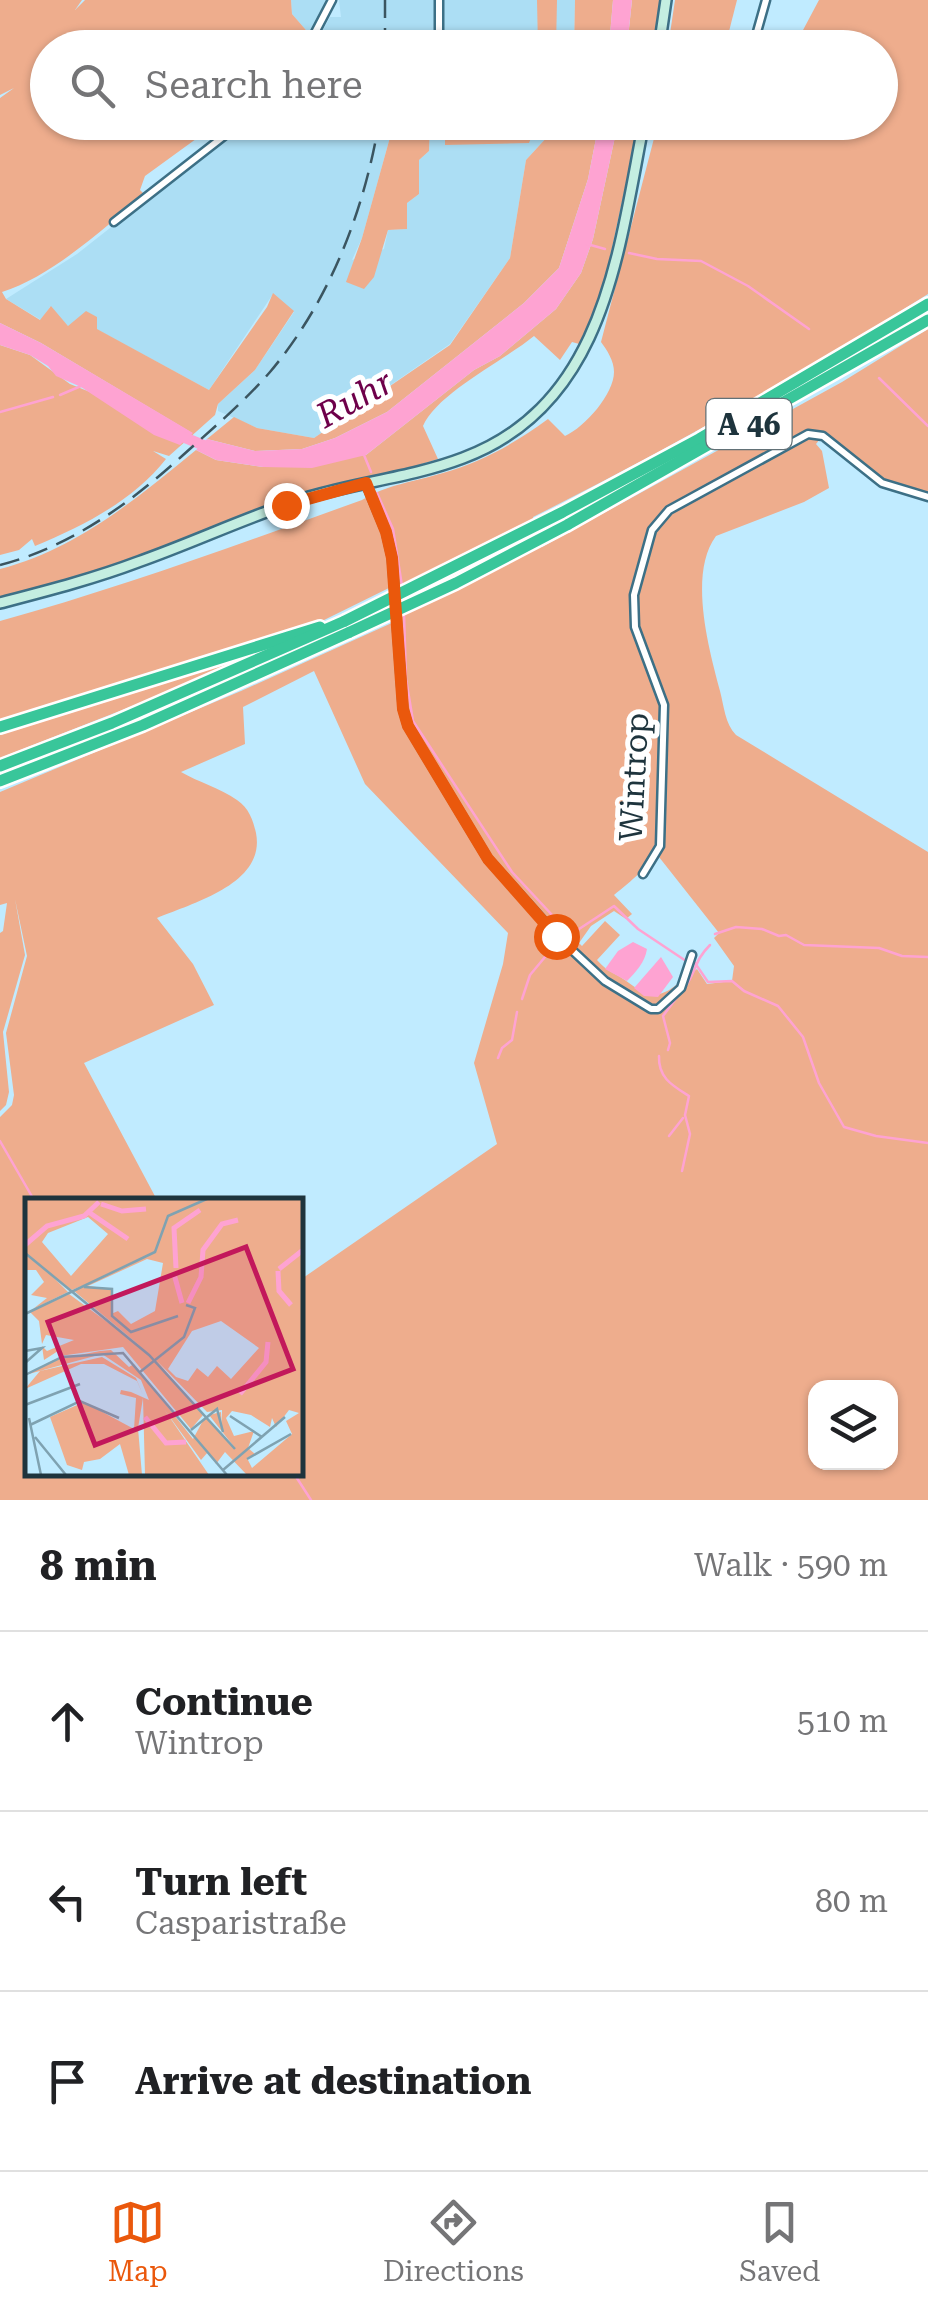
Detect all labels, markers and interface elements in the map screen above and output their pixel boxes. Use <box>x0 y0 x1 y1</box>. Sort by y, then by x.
search box <box>30 30 898 140</box>
icon: search <box>65 58 120 113</box>
text: Search here <box>145 63 363 107</box>
water label: Ruhr <box>309 361 401 437</box>
road number: A 46 <box>706 399 792 449</box>
route end <box>264 483 310 529</box>
street label: Wintrop <box>612 712 656 842</box>
route start <box>534 914 580 960</box>
inset map <box>25 1198 302 1475</box>
map controls <box>808 1380 898 1470</box>
button: layers <box>808 1380 898 1470</box>
text: 8 min <box>40 1541 157 1590</box>
text: Walk · 590 m <box>694 1546 888 1584</box>
text: Continue <box>135 1680 313 1724</box>
icon: ahead <box>40 1694 95 1749</box>
text: 510 m <box>797 1702 888 1740</box>
text: Wintrop <box>135 1724 264 1762</box>
text: Turn left <box>135 1860 307 1904</box>
icon: left <box>40 1874 95 1929</box>
text: 80 m <box>815 1882 888 1920</box>
text: Casparistraße <box>135 1904 347 1942</box>
icon: arrive <box>40 2054 95 2109</box>
text: Arrive at destination <box>135 2059 531 2103</box>
tab: Map <box>108 2195 168 2288</box>
tab: Directions <box>383 2195 524 2288</box>
tab: Saved <box>739 2195 820 2288</box>

